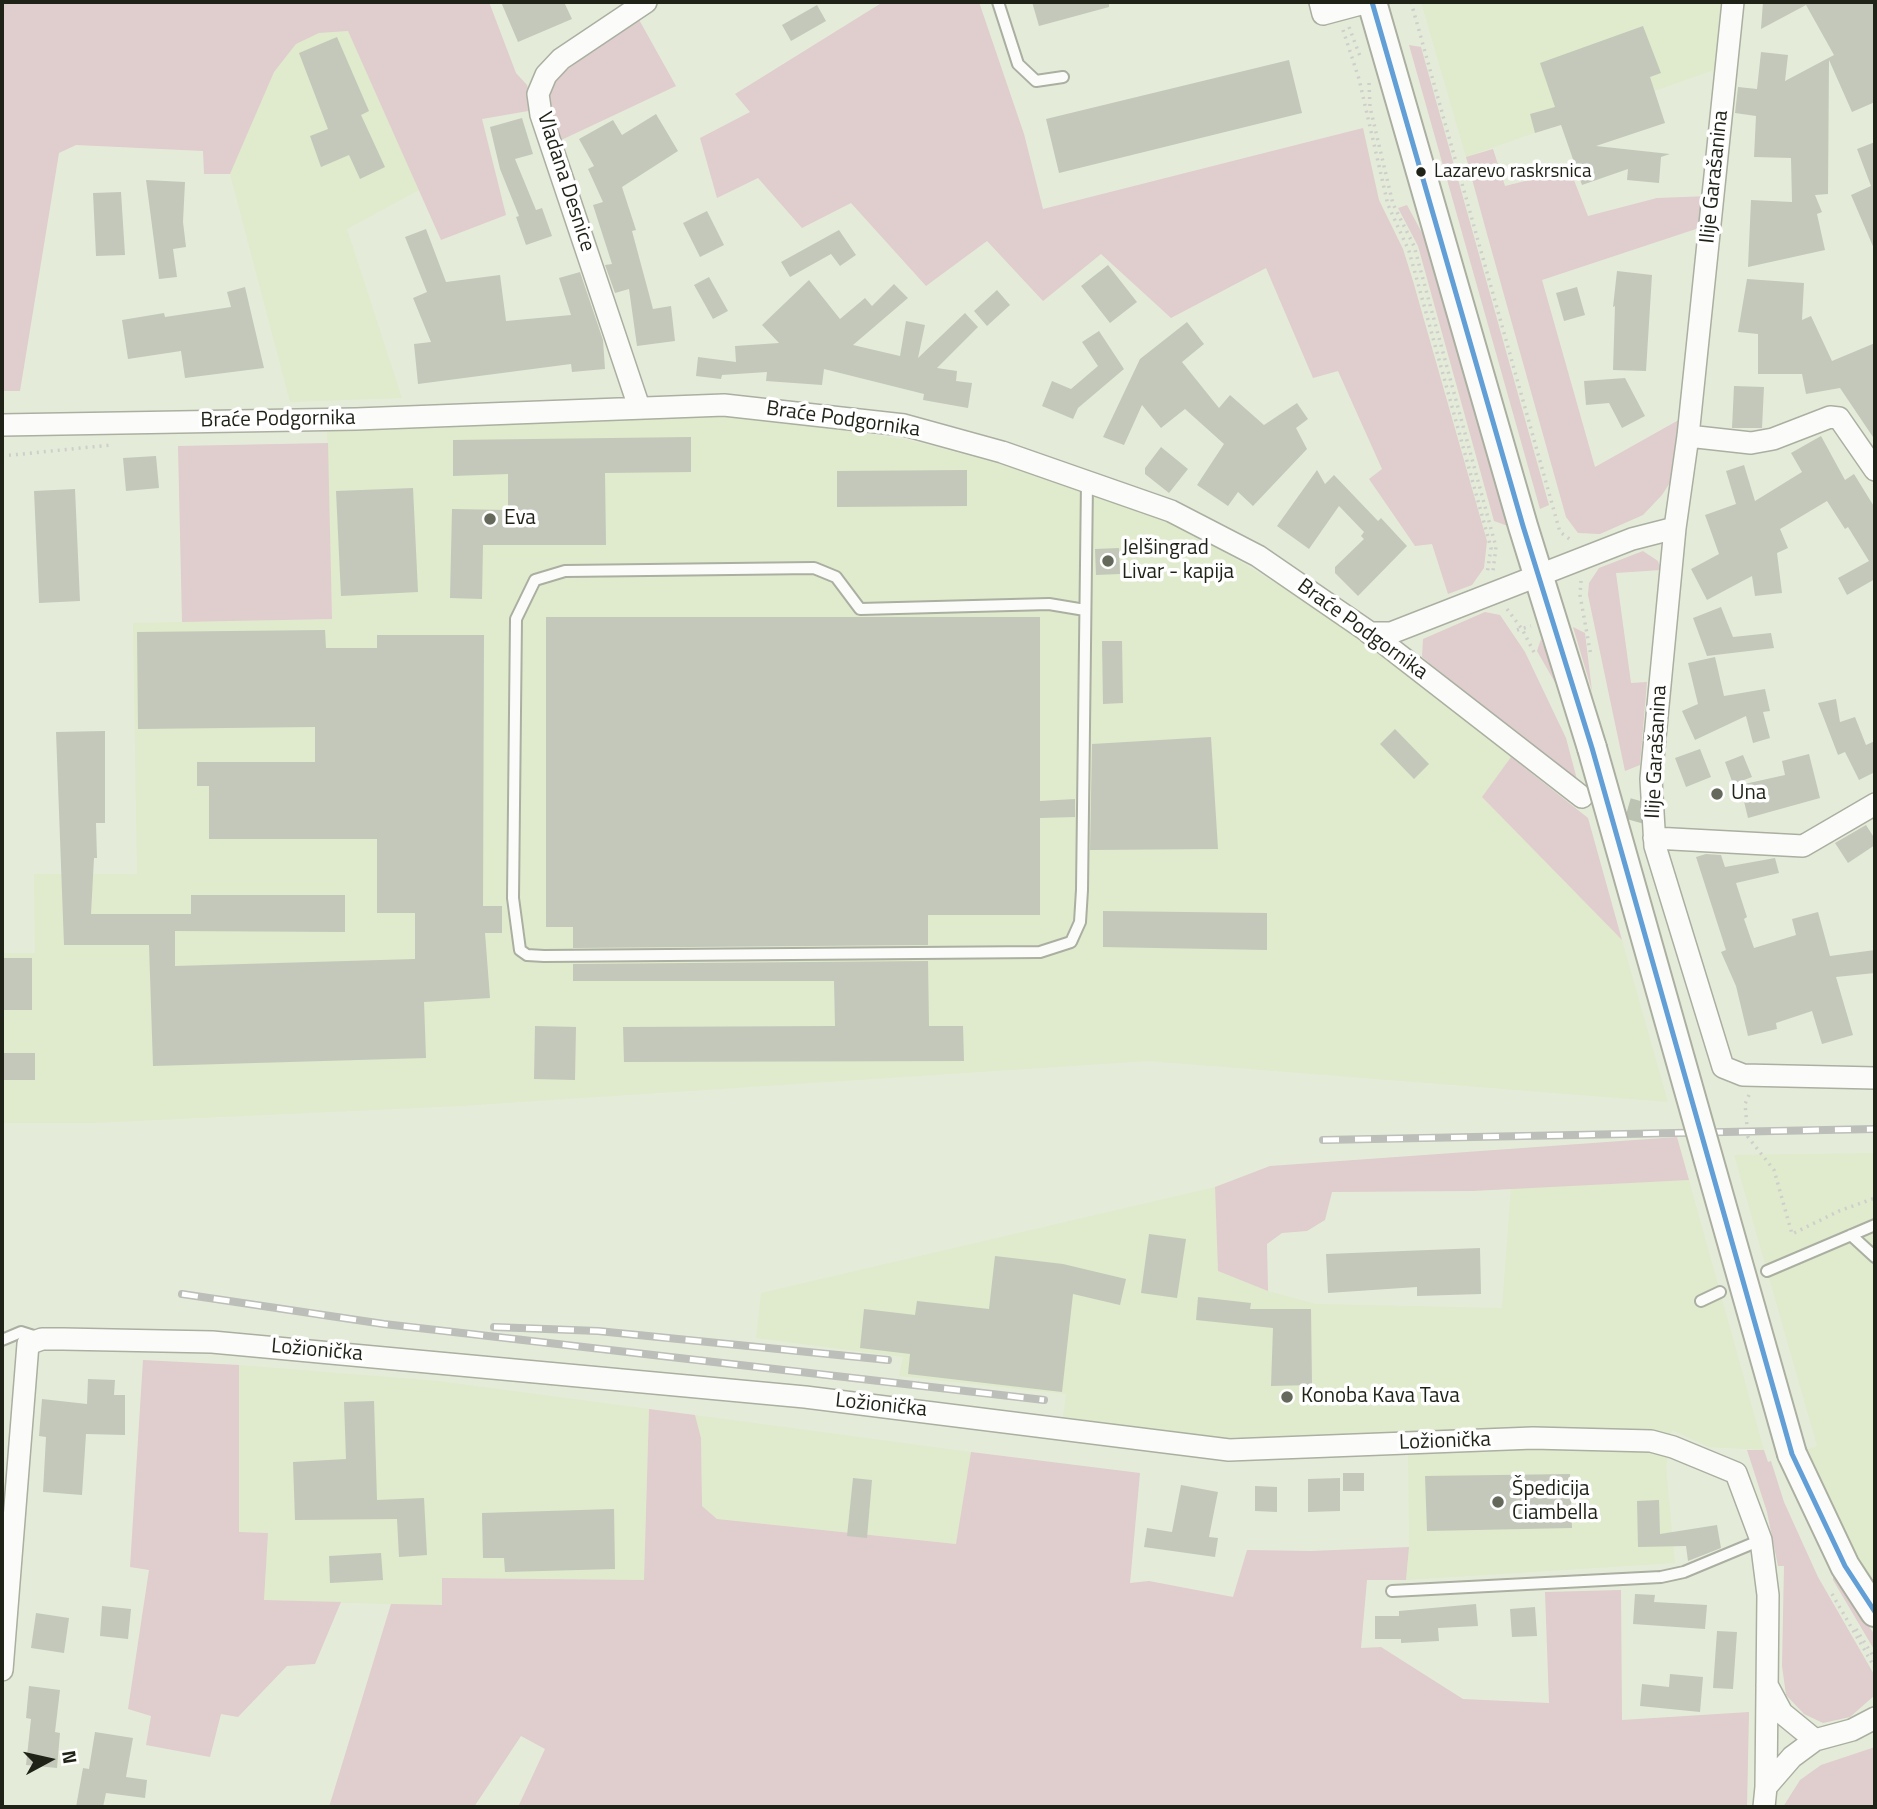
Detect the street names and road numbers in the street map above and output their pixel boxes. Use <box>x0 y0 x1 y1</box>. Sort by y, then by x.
street label: Vladana Desnice <box>531 109 599 255</box>
street label: Ilije Garašanina <box>1695 109 1735 245</box>
street label: Braće Podgornika <box>764 397 922 443</box>
street label: Braće Podgornika <box>200 406 356 434</box>
street label: Braće Podgornika <box>1292 574 1432 686</box>
street label: Ilije Garašanina <box>1641 685 1673 819</box>
street label: Ložionička <box>270 1334 364 1368</box>
street label: Ložionička <box>834 1389 928 1423</box>
street label: Ložionička <box>1399 1428 1491 1456</box>

